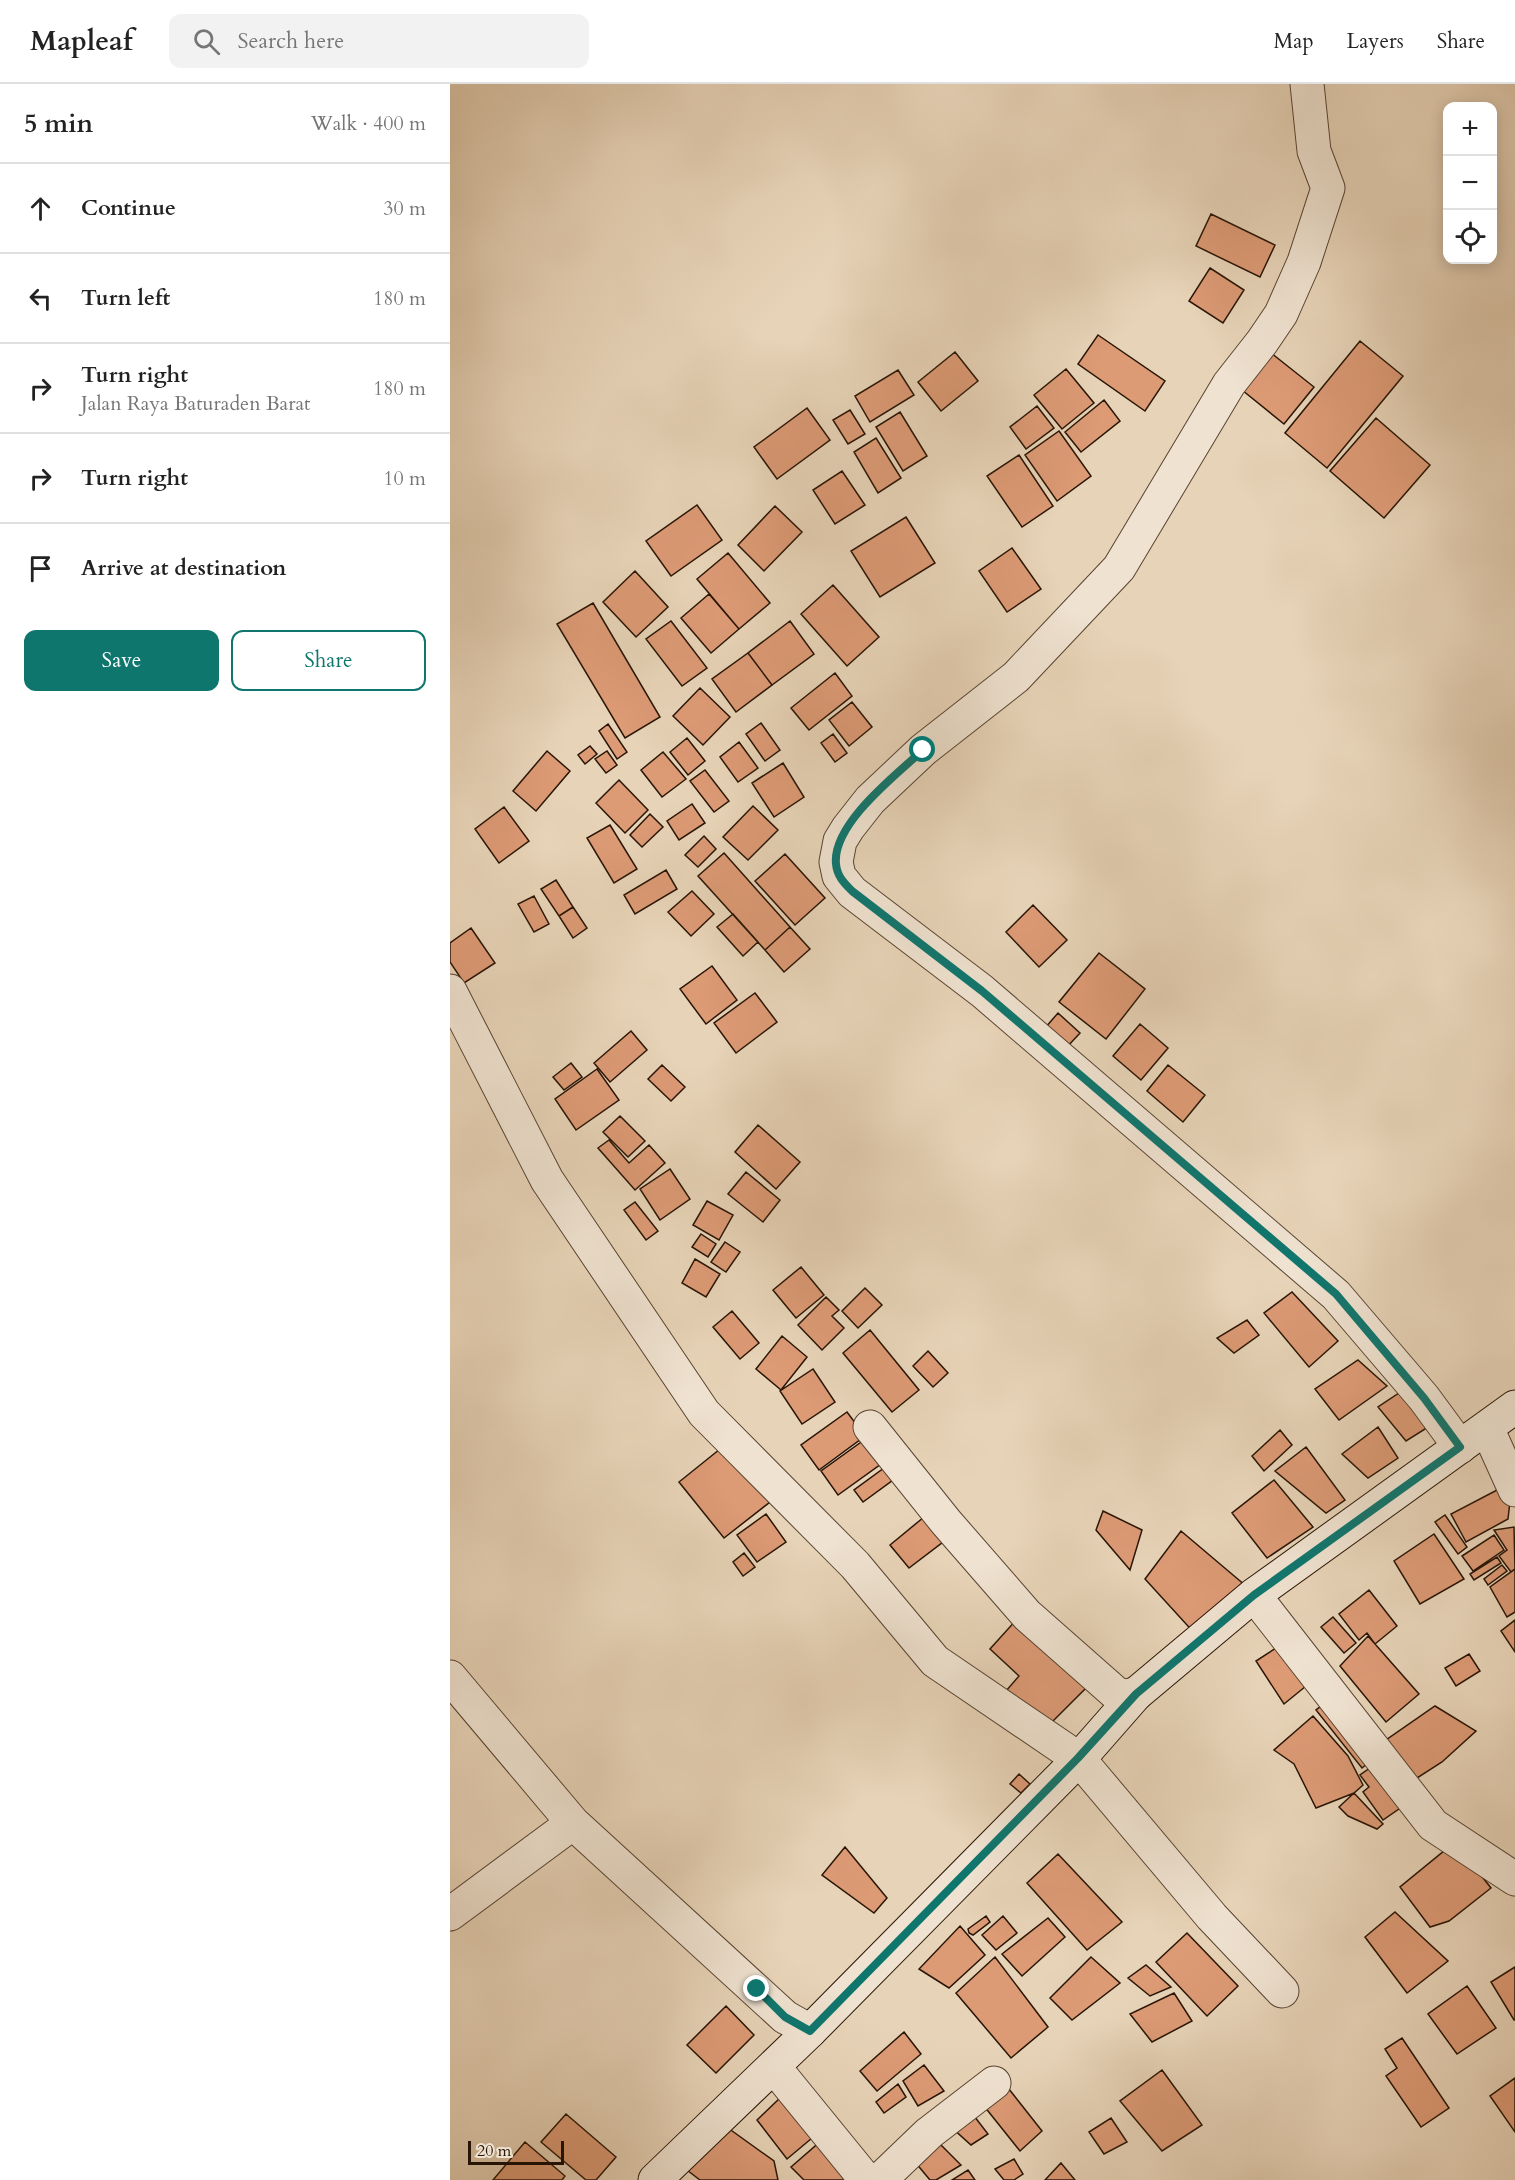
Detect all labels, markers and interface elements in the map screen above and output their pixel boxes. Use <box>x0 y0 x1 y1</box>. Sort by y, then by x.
search box <box>169 14 589 68</box>
text: Mapleaf <box>30 22 133 60</box>
icon: search <box>190 25 223 58</box>
text: Search here <box>238 26 344 56</box>
text: Map <box>1274 27 1314 56</box>
text: Layers <box>1347 27 1404 56</box>
text: Share <box>1437 27 1485 56</box>
map controls <box>1443 102 1497 264</box>
button: + <box>1443 102 1497 156</box>
text: 5 min <box>24 106 93 141</box>
text: Walk · 400 m <box>311 110 426 137</box>
button: − <box>1443 156 1497 210</box>
icon: ahead <box>24 192 57 225</box>
text: Continue <box>81 193 176 223</box>
text: 30 m <box>383 195 426 222</box>
button: locate <box>1443 210 1497 264</box>
icon: left <box>24 282 57 315</box>
text: Turn left <box>81 283 170 313</box>
text: 180 m <box>373 285 426 312</box>
text: Turn right <box>81 360 188 390</box>
icon: right <box>24 372 57 405</box>
text: 180 m <box>373 375 426 402</box>
text: Jalan Raya Baturaden Barat <box>81 390 310 417</box>
icon: right <box>24 462 57 495</box>
text: Turn right <box>81 463 188 493</box>
text: 10 m <box>383 465 426 492</box>
icon: arrive <box>24 552 57 585</box>
text: Arrive at destination <box>81 553 286 583</box>
button: Save <box>24 630 219 691</box>
button: Share <box>231 630 426 691</box>
route start <box>909 736 935 762</box>
route end <box>743 1975 769 2001</box>
scale bar <box>468 2138 564 2166</box>
text: 20 m <box>477 2140 511 2162</box>

